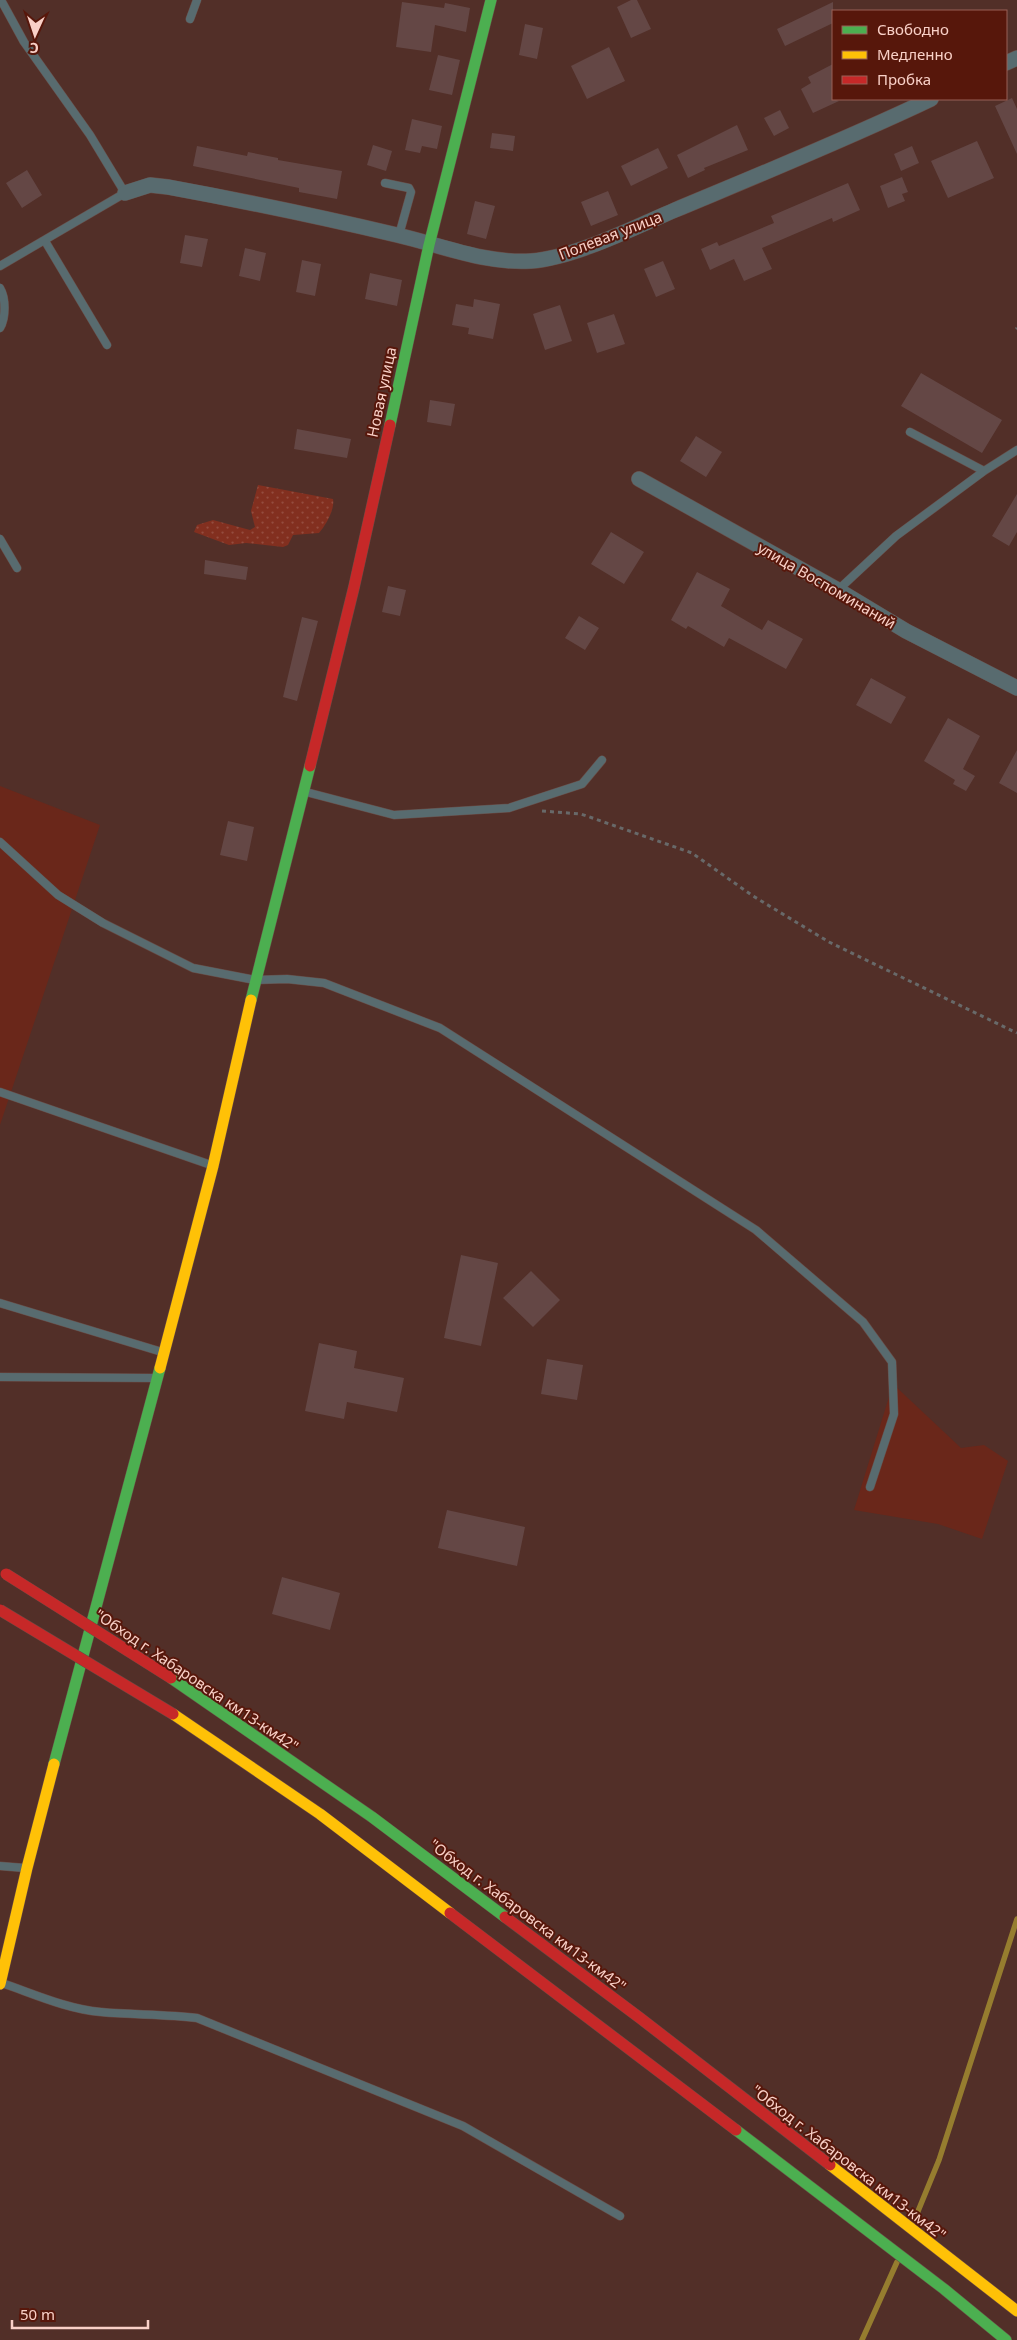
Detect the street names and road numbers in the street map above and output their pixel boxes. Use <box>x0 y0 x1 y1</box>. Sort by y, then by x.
street label: Полевая улица <box>556 206 664 264</box>
street label: Новая улица <box>362 345 400 439</box>
street label: улица Воспоминаний <box>754 537 900 633</box>
street label: "Обход г. Хабаровска км13-км42" <box>91 1604 303 1756</box>
street label: "Обход г. Хабаровска км13-км42" <box>426 1834 630 1996</box>
street label: "Обход г. Хабаровска км13-км42" <box>748 2080 950 2244</box>

